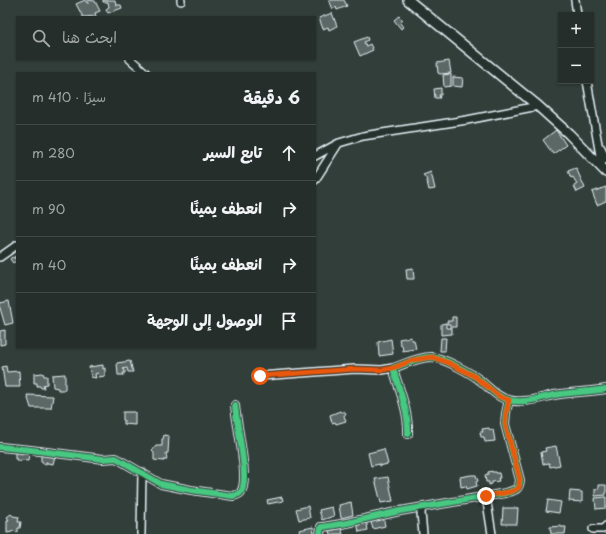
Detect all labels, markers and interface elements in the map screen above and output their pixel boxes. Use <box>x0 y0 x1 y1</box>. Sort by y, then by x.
map controls <box>558 12 594 84</box>
button: + <box>558 12 594 48</box>
search box <box>16 16 316 60</box>
text: ابحث هنا <box>62 25 117 48</box>
icon: search <box>30 27 52 49</box>
button: − <box>558 48 594 84</box>
text: 6 دقيقة <box>243 84 300 110</box>
text: سيرًا · 410 m <box>32 87 106 106</box>
text: تابع السير <box>204 140 262 163</box>
icon: ahead <box>278 142 300 164</box>
text: 280 m <box>32 143 75 162</box>
text: انعطف يمينًا <box>190 196 262 219</box>
icon: right <box>278 198 300 220</box>
text: 90 m <box>32 199 65 218</box>
text: انعطف يمينًا <box>190 252 262 275</box>
icon: right <box>278 254 300 276</box>
text: 40 m <box>32 255 66 274</box>
text: الوصول إلى الوجهة <box>147 308 262 331</box>
icon: arrive <box>278 310 300 332</box>
route start <box>251 367 269 385</box>
route end <box>477 487 495 505</box>

